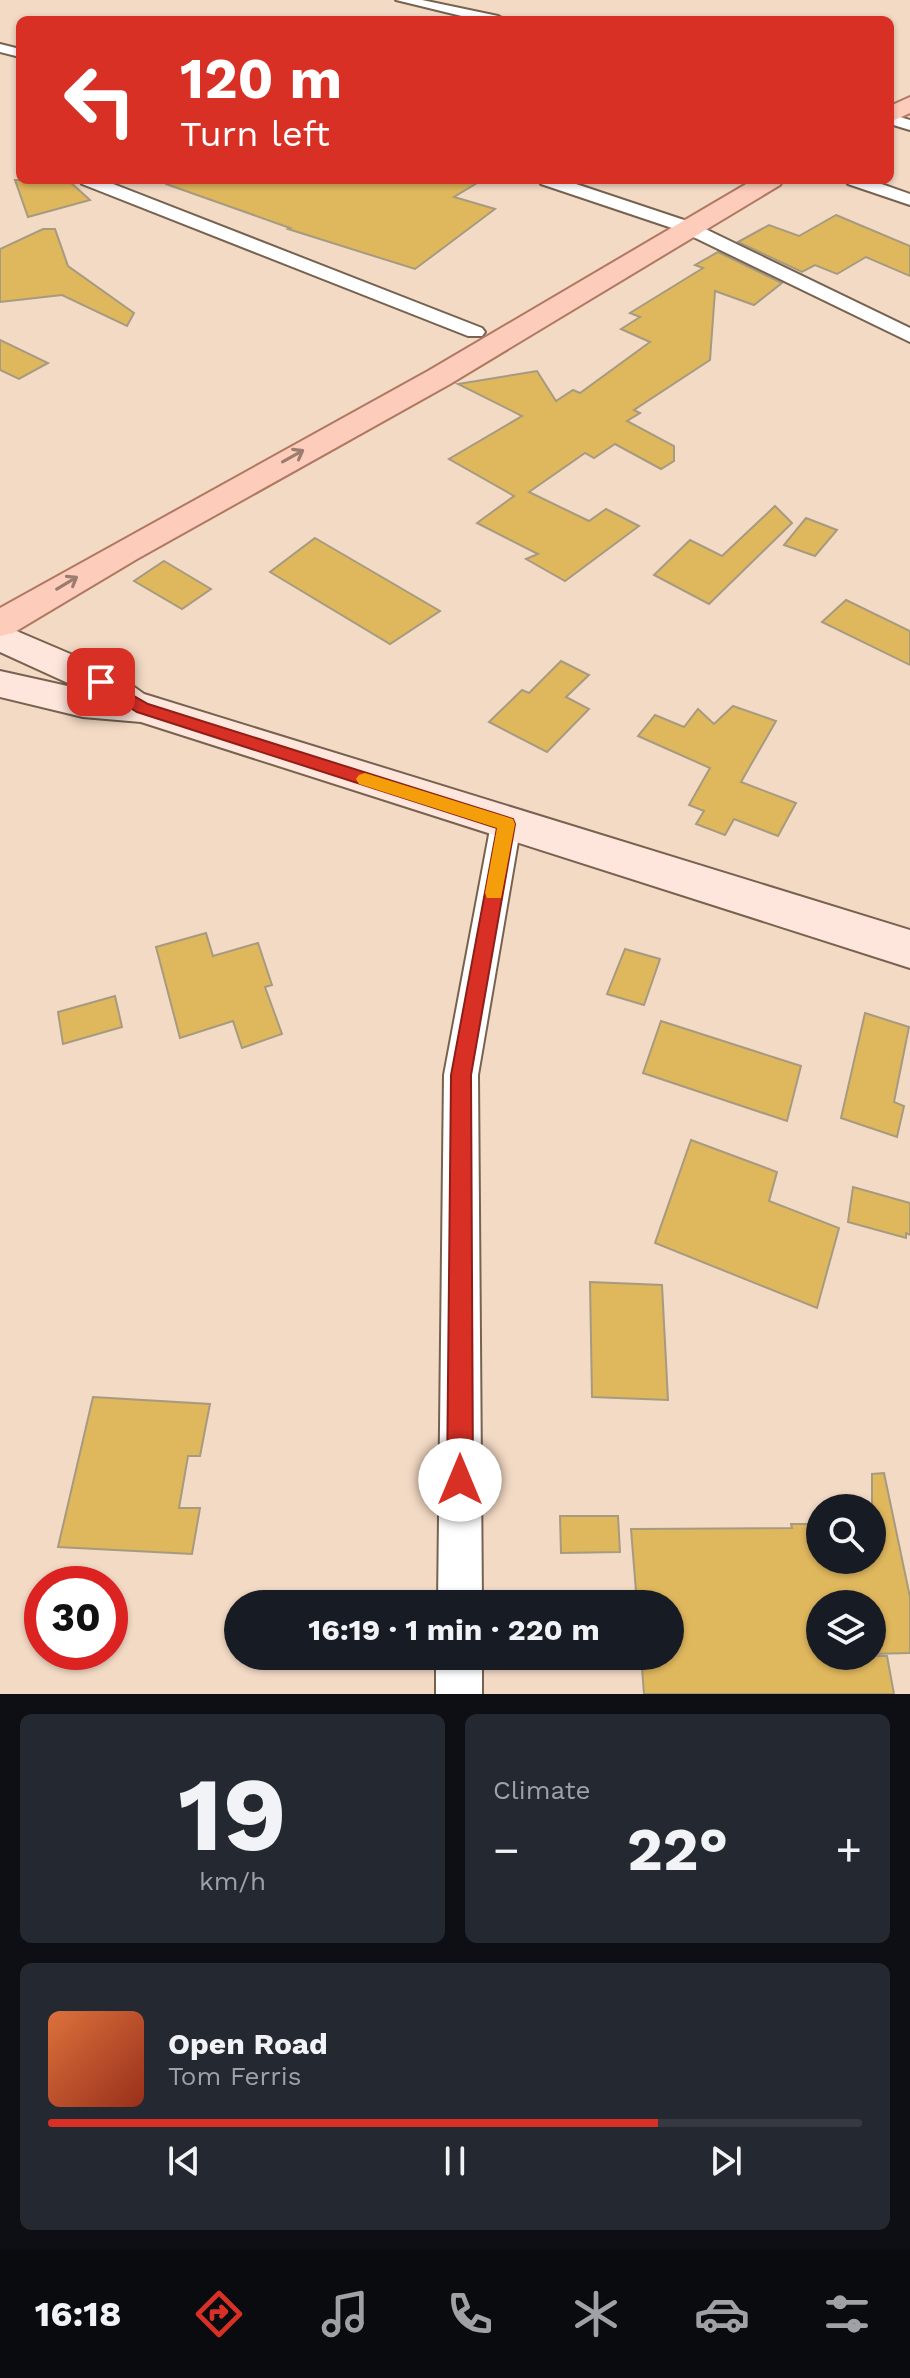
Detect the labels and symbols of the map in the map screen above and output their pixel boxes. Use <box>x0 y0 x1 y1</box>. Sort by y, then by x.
one-way arrow <box>281 448 304 464</box>
one-way arrow <box>55 575 78 591</box>
pin <box>67 648 135 716</box>
position arrow <box>418 1438 502 1522</box>
speed limit sign: 30 <box>24 1566 128 1670</box>

